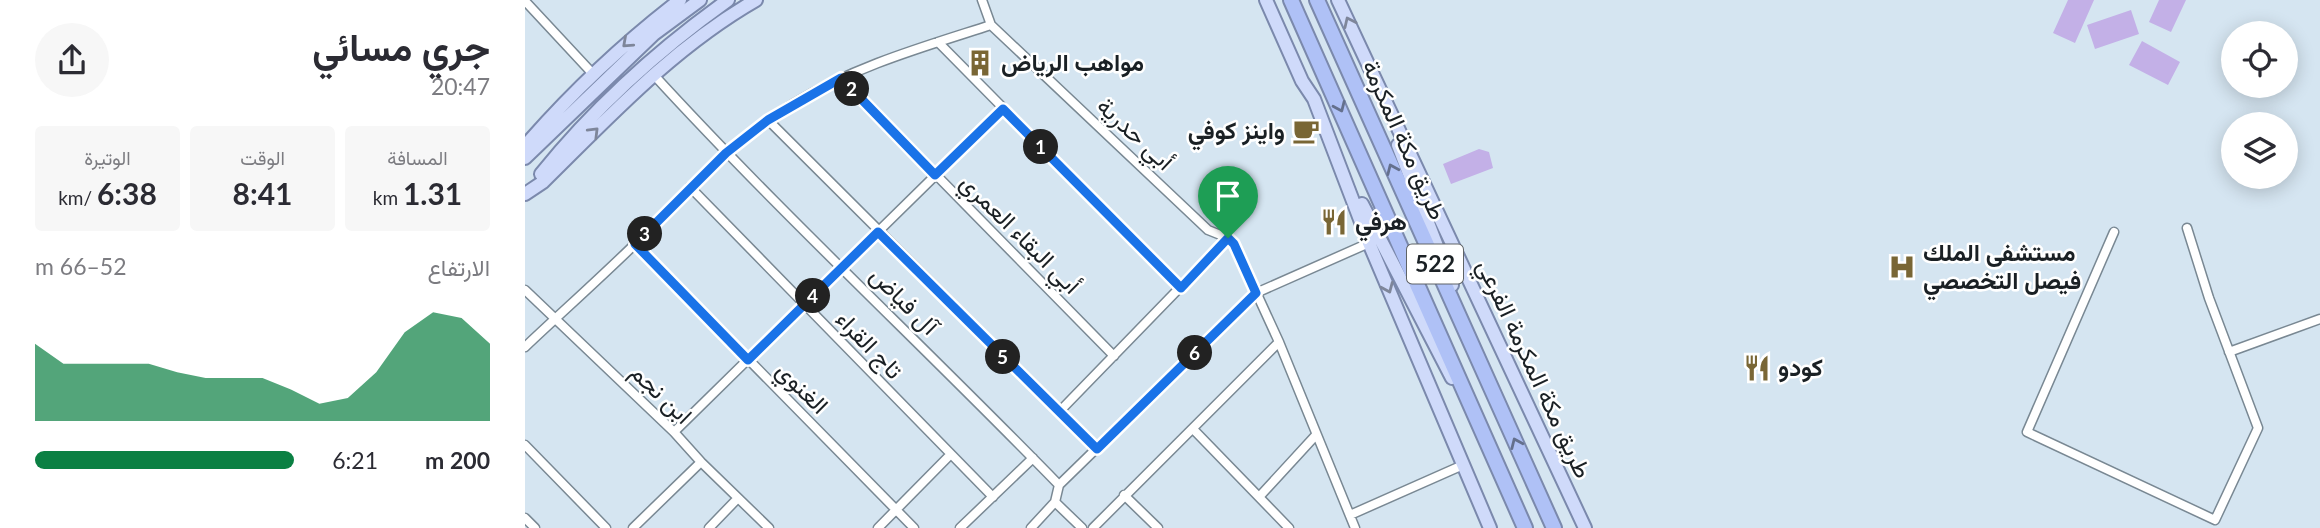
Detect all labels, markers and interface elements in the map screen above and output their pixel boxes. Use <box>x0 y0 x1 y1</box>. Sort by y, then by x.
one-way arrow <box>1343 17 1357 29</box>
map controls <box>2221 21 2298 189</box>
button: locate <box>2221 21 2298 98</box>
button: share <box>35 23 109 97</box>
text: جري مسائي <box>312 23 490 69</box>
one-way arrow <box>622 35 635 47</box>
place label: مواهب الرياض <box>1001 47 1144 78</box>
building icon: مواهب الرياض <box>965 48 995 78</box>
street label: طريق مكة المكرمة <box>1355 55 1454 225</box>
text: 20:47 <box>431 72 490 100</box>
pin: 2 <box>835 72 869 106</box>
text: 2 <box>846 77 857 100</box>
street label: أبي حدرية <box>1088 90 1180 180</box>
one-way arrow <box>1332 100 1346 112</box>
button: layers <box>2221 112 2298 189</box>
place label: واينز كوفي <box>1188 115 1285 151</box>
cafe icon: واينز كوفي <box>1291 116 1321 146</box>
one-way arrow <box>585 128 598 141</box>
pin: 1 <box>1023 130 1059 164</box>
text: 1 <box>1035 135 1046 158</box>
text: الوتيرة <box>84 146 131 169</box>
text: الوقت <box>240 146 285 169</box>
text: المسافة <box>387 146 448 169</box>
one-way arrow <box>1386 164 1400 176</box>
pin <box>1198 166 1258 238</box>
street label: أبي البقاء العمري <box>951 167 1087 303</box>
text: 6:38 <box>97 175 157 211</box>
text: 8:41 <box>233 175 292 211</box>
text: 1.31 <box>403 175 462 211</box>
icon: arrive <box>1209 177 1247 215</box>
text: /km <box>58 186 97 209</box>
text: km <box>373 186 403 209</box>
place label: هرفي <box>1355 206 1407 242</box>
restaurant icon: هرفي <box>1319 207 1349 237</box>
pin: 3 <box>627 216 663 252</box>
text: 3 <box>639 222 650 245</box>
place label: مستشفى الملك فيصل التخصصي <box>1923 237 2081 301</box>
road number: 522 <box>1407 244 1463 284</box>
text: 52–66 m <box>35 252 127 280</box>
hospital icon: مستشفى الملك فيصل التخصصي <box>1887 252 1917 282</box>
text: الارتفاع <box>428 253 490 281</box>
street label: طريق مكة المكرمة الفرعي <box>1467 254 1599 485</box>
street label: آل فياض <box>864 260 947 343</box>
pin: 4 <box>795 278 831 314</box>
one-way arrow <box>1380 281 1394 293</box>
text: 4 <box>807 284 818 307</box>
street label: تاج القراء <box>828 304 910 386</box>
pin: 6 <box>1177 336 1213 370</box>
pin: 5 <box>986 340 1021 374</box>
text: 6 <box>1189 341 1200 364</box>
text: 5 <box>997 345 1008 368</box>
place label: كودو <box>1778 352 1823 383</box>
restaurant icon: كودو <box>1742 353 1772 383</box>
street label: الغنوي <box>767 355 835 423</box>
street label: ابن نجم <box>623 357 699 431</box>
one-way arrow <box>1510 438 1524 450</box>
text: 6:21 <box>332 446 378 474</box>
text: 200 m <box>425 446 490 474</box>

